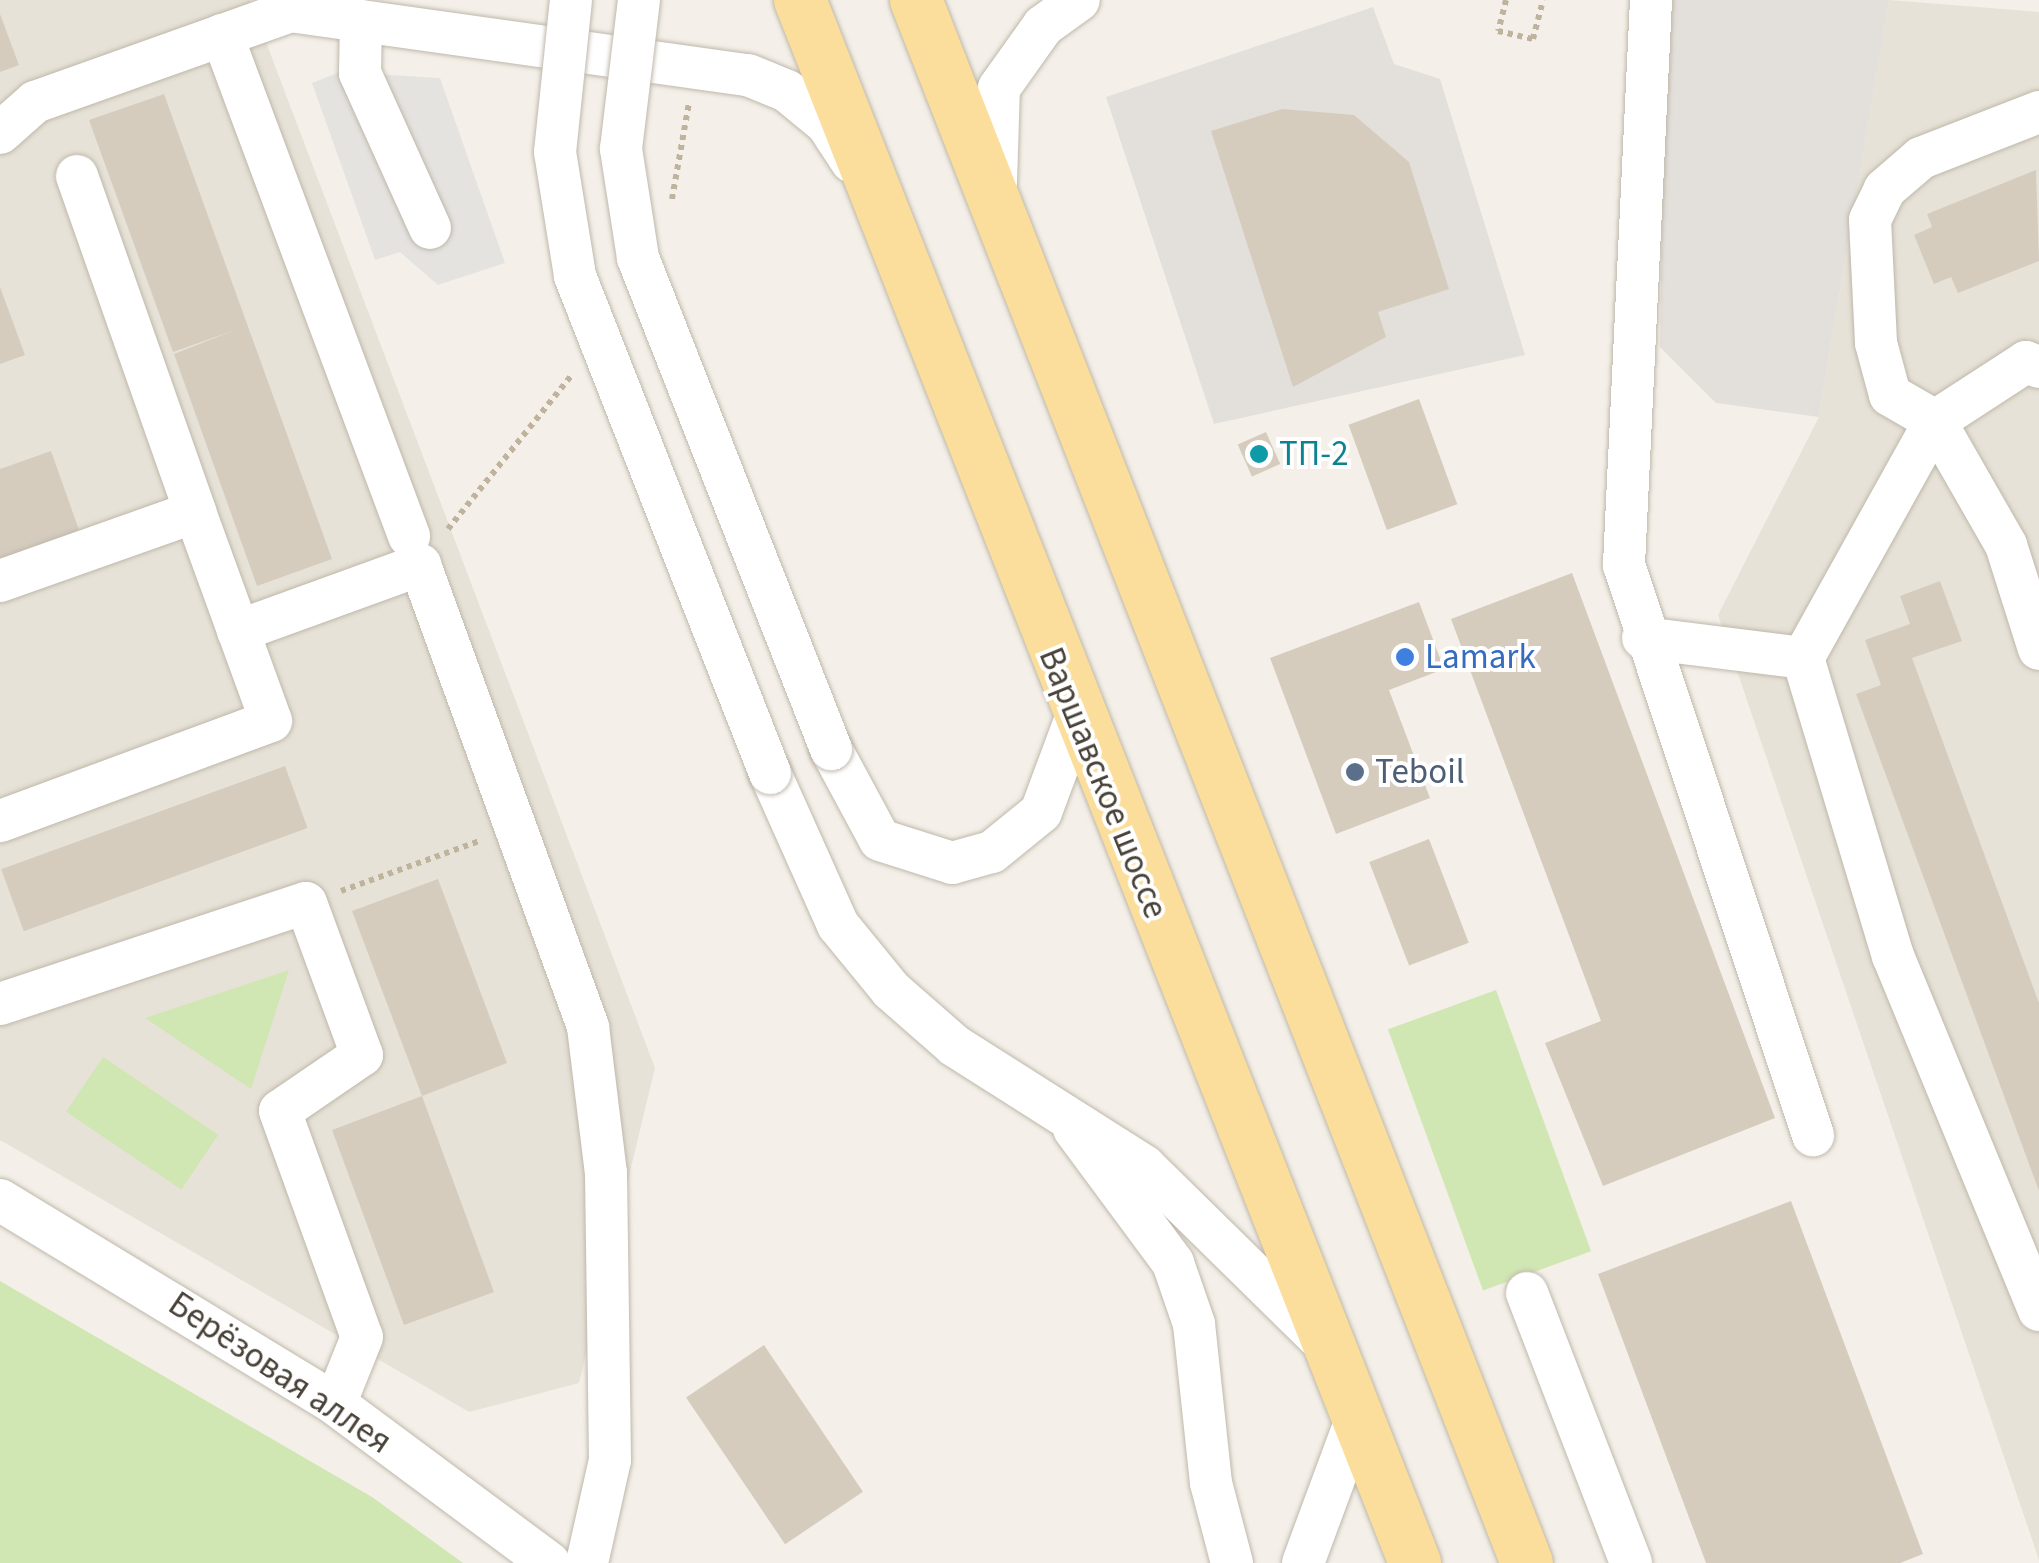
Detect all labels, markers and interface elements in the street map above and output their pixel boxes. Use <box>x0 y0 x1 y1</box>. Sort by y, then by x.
place label: ТП-2 <box>1279 433 1349 475</box>
marker: ТП-2 <box>1248 443 1270 465</box>
place label: Lamark <box>1425 636 1536 678</box>
street label: Варшавское шоссе <box>1030 641 1176 925</box>
marker: Lamark <box>1394 646 1416 668</box>
place label: Teboil <box>1375 751 1465 793</box>
marker: Teboil <box>1344 761 1366 783</box>
street label: Берёзовая аллея <box>161 1283 399 1463</box>

